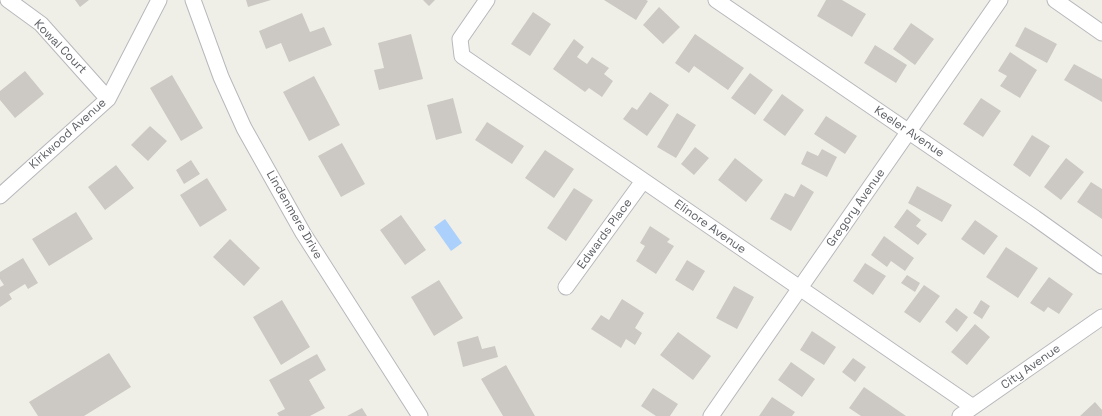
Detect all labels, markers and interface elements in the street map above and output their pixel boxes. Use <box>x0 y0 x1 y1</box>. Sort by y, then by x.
street label: Kowal Court <box>31 17 89 77</box>
street label: Kirkwood Avenue <box>26 96 110 172</box>
street label: Keeler Avenue <box>871 103 947 161</box>
street label: Gregory Avenue <box>824 166 888 250</box>
street label: Lindenmere Drive <box>263 168 325 262</box>
street label: Edwards Place <box>575 196 635 272</box>
street label: Elinore Avenue <box>671 197 749 257</box>
street label: City Avenue <box>999 341 1063 393</box>

